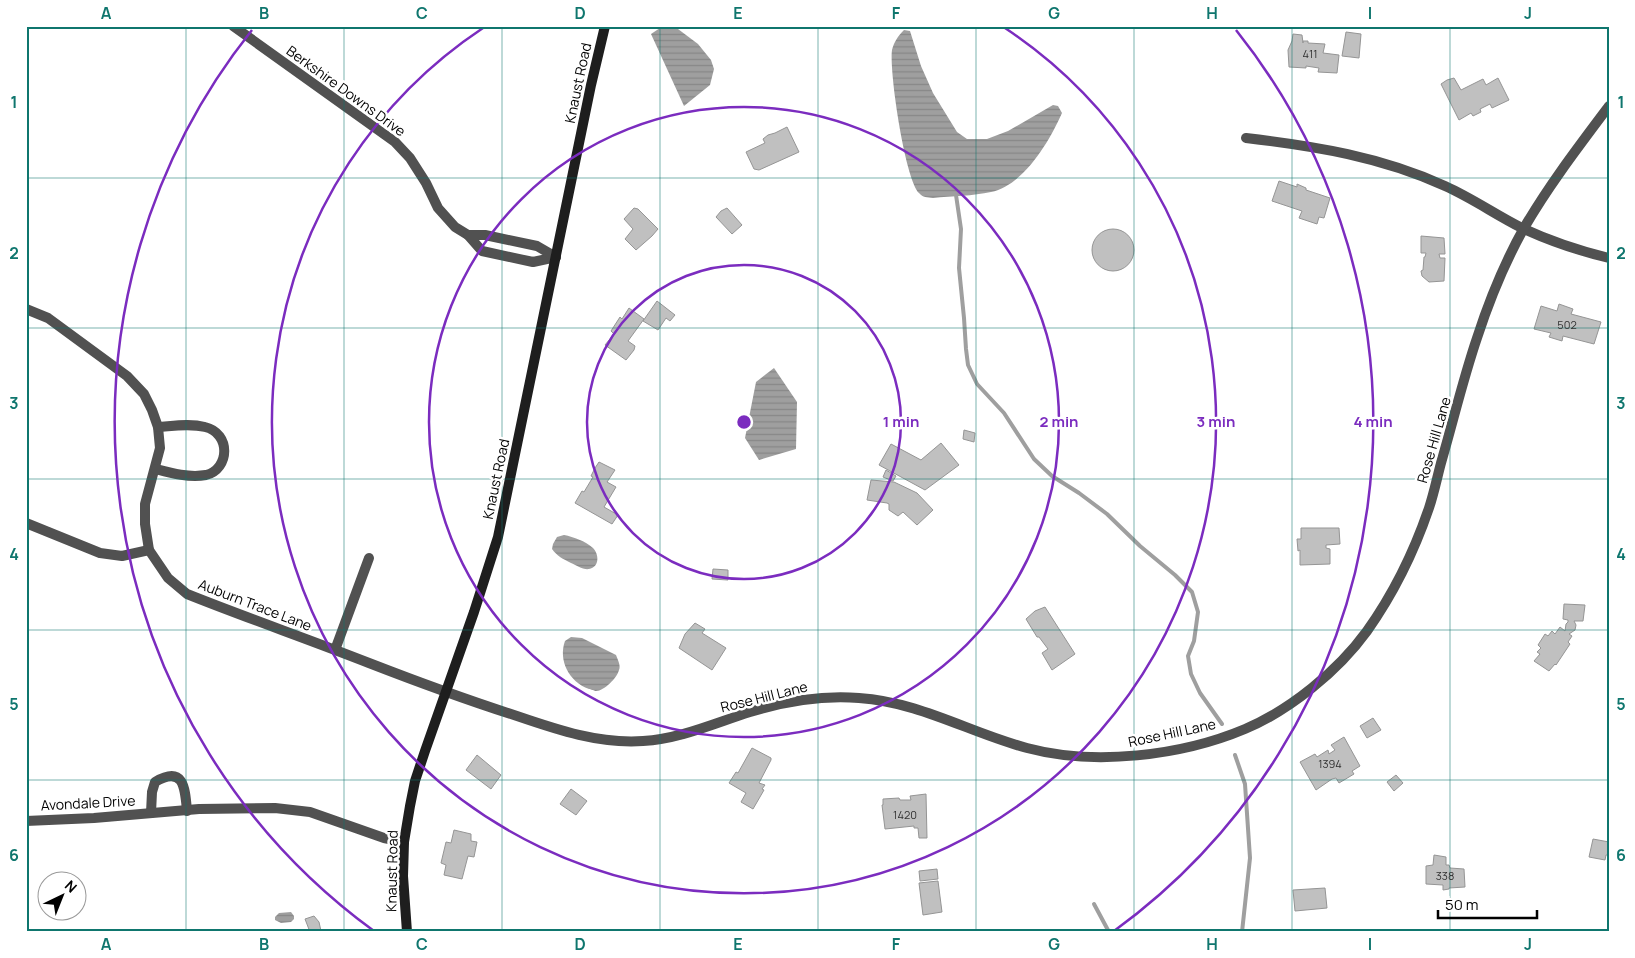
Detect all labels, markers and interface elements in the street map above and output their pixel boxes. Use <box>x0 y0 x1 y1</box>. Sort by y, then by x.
text: A <box>101 2 112 24</box>
text: B <box>259 2 269 24</box>
text: C <box>416 2 428 24</box>
text: D <box>574 2 586 24</box>
text: E <box>733 2 743 24</box>
text: F <box>892 2 901 24</box>
text: G <box>1048 2 1060 24</box>
text: H <box>1206 2 1218 24</box>
text: I <box>1368 2 1372 24</box>
text: J <box>1524 2 1532 24</box>
street label: Berkshire Downs Drive <box>283 41 410 140</box>
street label: Knaust Road <box>560 41 595 125</box>
house number: 411 <box>1302 46 1318 61</box>
text: 1 <box>10 91 18 113</box>
text: 1 <box>1617 91 1625 113</box>
text: 2 <box>9 242 19 264</box>
text: 2 <box>1616 242 1626 264</box>
house number: 502 <box>1557 317 1577 332</box>
text: 3 <box>9 392 19 414</box>
text: 3 <box>1616 392 1626 414</box>
street label: Rose Hill Lane <box>1412 394 1455 485</box>
text: 1 min <box>883 411 919 432</box>
text: 2 min <box>1039 411 1079 432</box>
text: 3 min <box>1197 411 1235 432</box>
text: 4 min <box>1353 411 1393 432</box>
centre of rings <box>735 413 753 431</box>
street label: Knaust Road <box>478 437 513 521</box>
text: 4 <box>9 543 19 565</box>
text: 4 <box>1616 543 1626 565</box>
street label: Auburn Trace Lane <box>196 574 315 635</box>
street label: Rose Hill Lane <box>718 677 809 716</box>
text: 5 <box>9 693 19 715</box>
text: 5 <box>1616 693 1626 715</box>
street label: Rose Hill Lane <box>1126 714 1217 751</box>
house number: 1394 <box>1318 756 1342 771</box>
street label: Avondale Drive <box>40 791 136 814</box>
house number: 1420 <box>893 807 917 822</box>
street label: Knaust Road <box>381 830 402 912</box>
text: 6 <box>9 844 19 866</box>
text: 6 <box>1616 844 1626 866</box>
house number: 338 <box>1436 868 1454 883</box>
north arrow <box>38 870 88 920</box>
text: N <box>61 876 81 897</box>
scale bar <box>1438 888 1536 920</box>
text: 50 m <box>1445 894 1479 915</box>
text: A <box>101 933 112 955</box>
text: B <box>259 933 269 955</box>
text: C <box>416 933 428 955</box>
text: D <box>574 933 586 955</box>
text: E <box>733 933 743 955</box>
text: F <box>892 933 901 955</box>
text: G <box>1048 933 1060 955</box>
text: H <box>1206 933 1218 955</box>
text: I <box>1368 933 1372 955</box>
text: J <box>1524 933 1532 955</box>

